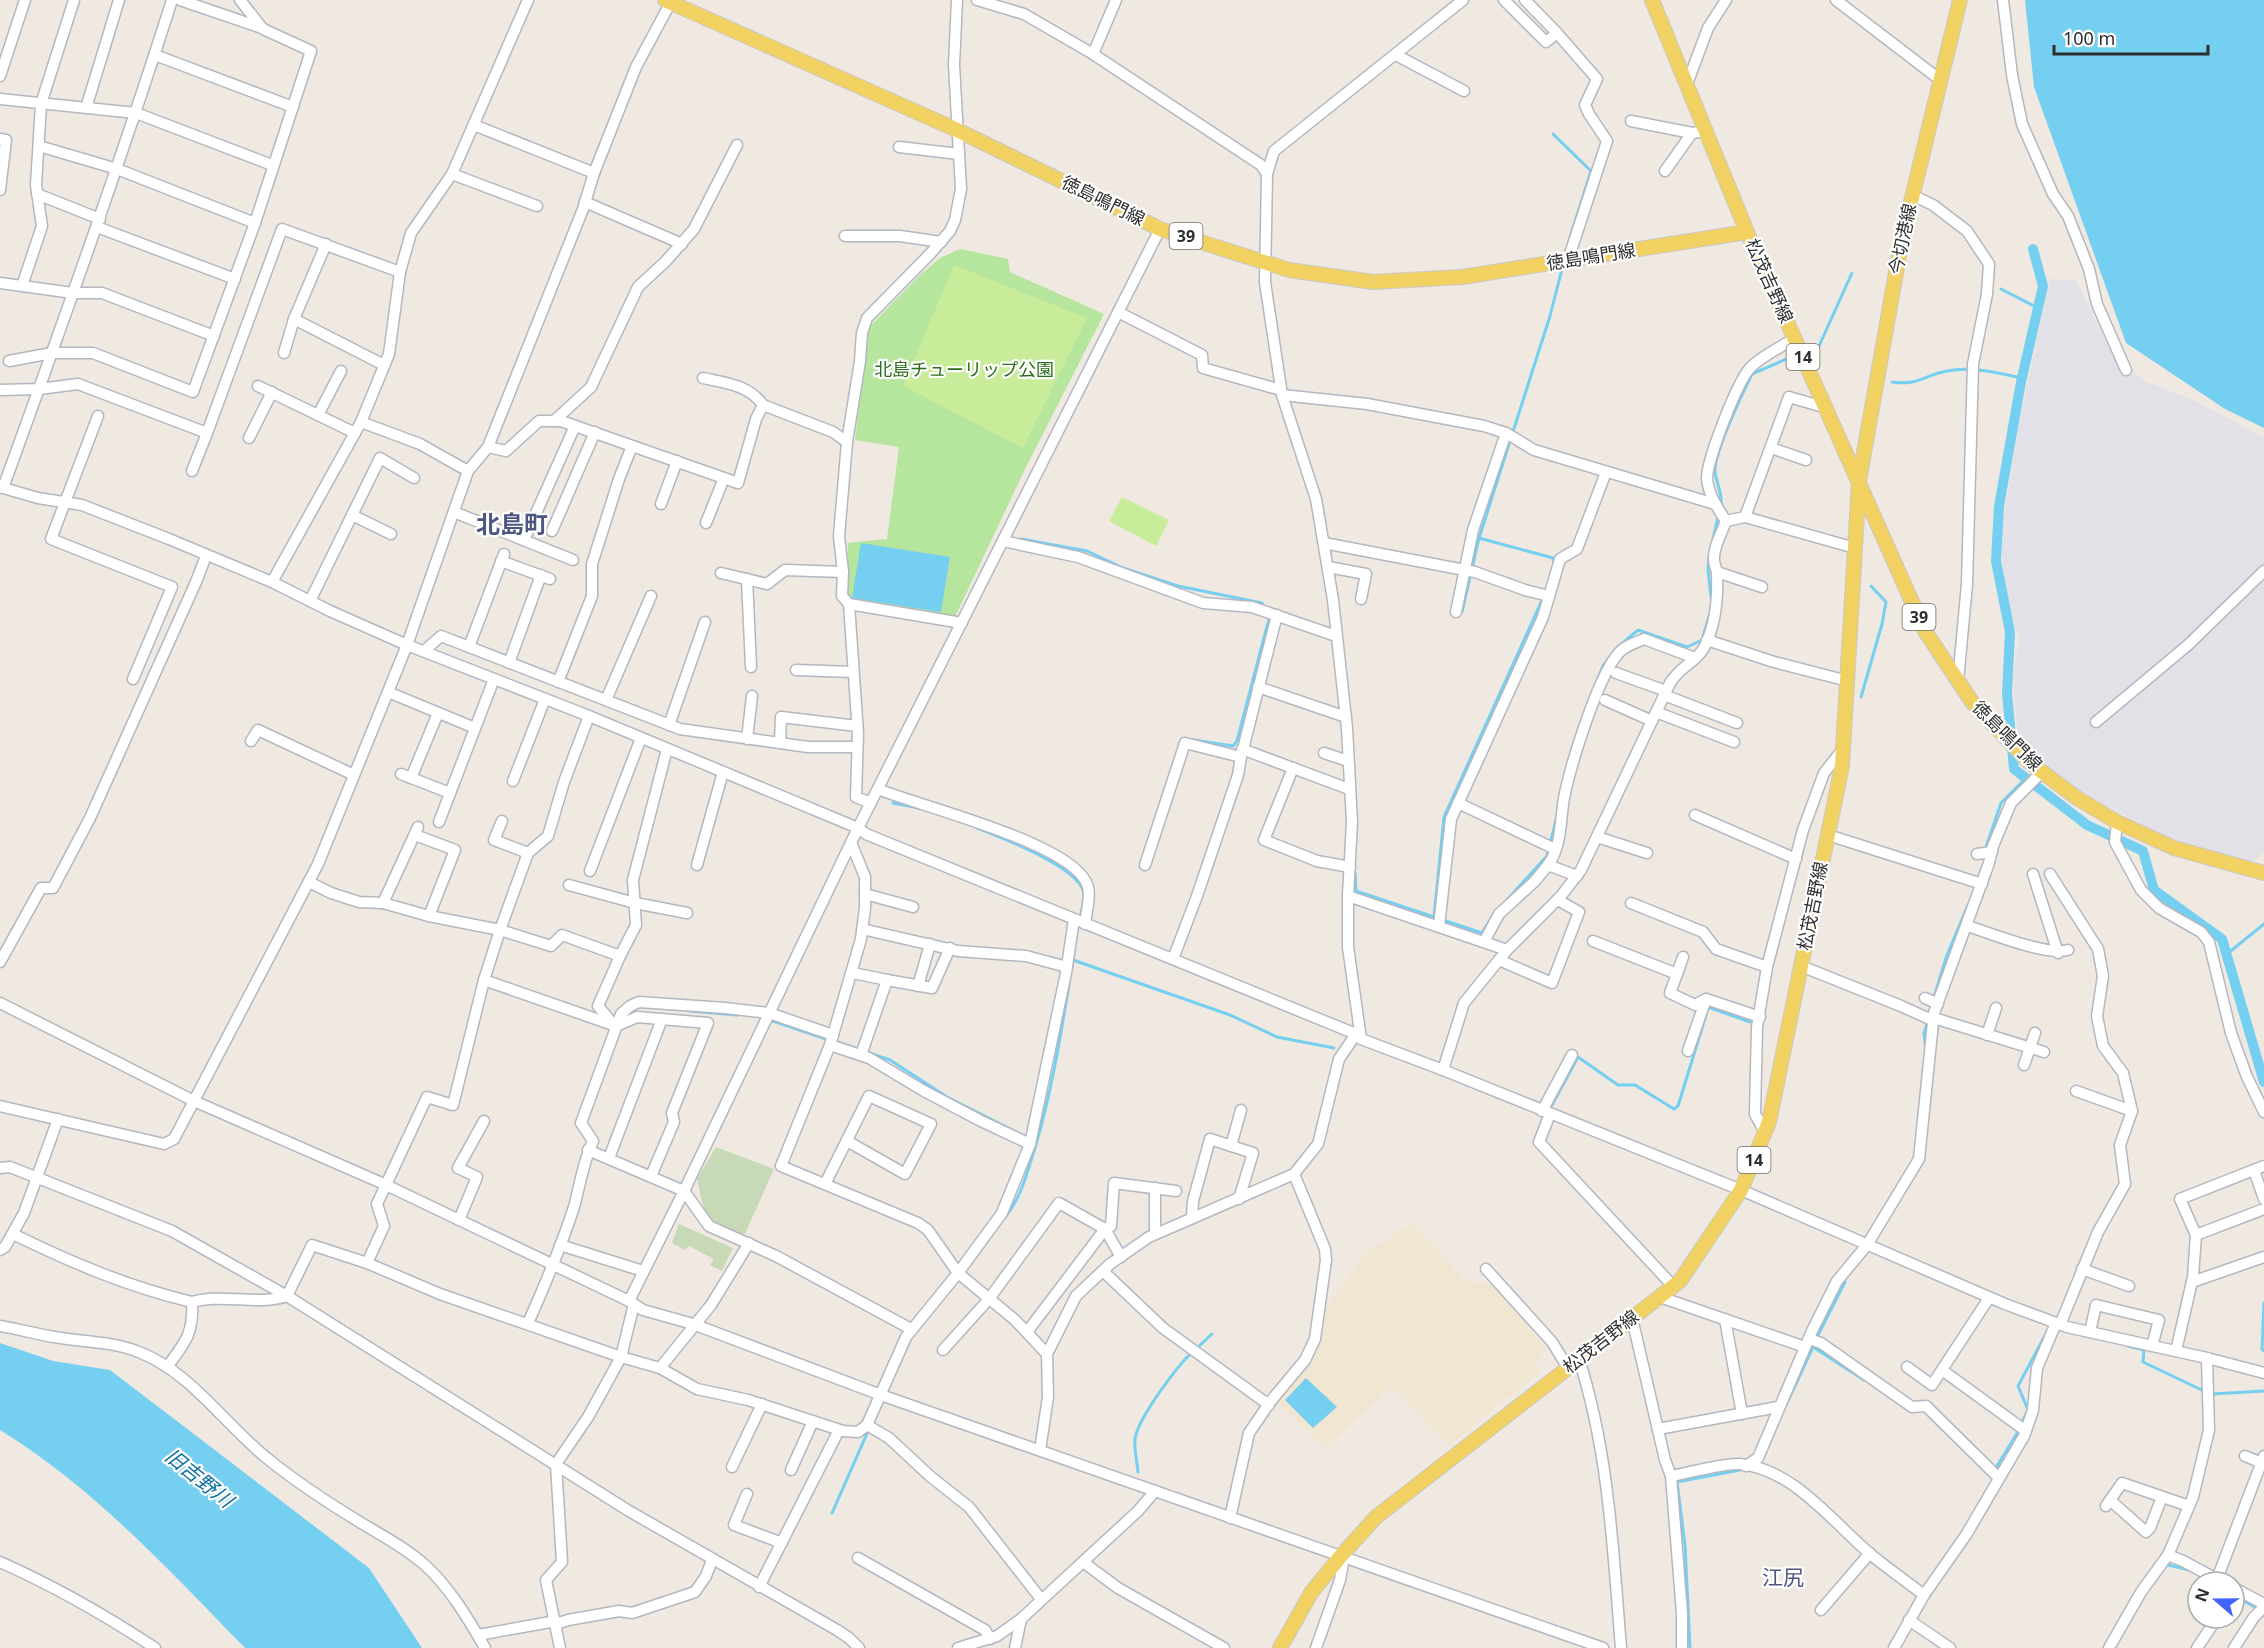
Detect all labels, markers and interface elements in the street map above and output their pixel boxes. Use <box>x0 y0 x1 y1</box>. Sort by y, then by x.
scale bar <box>2054 18 2208 56</box>
text: 100 m <box>2063 26 2115 50</box>
street label: 徳島鳴門線 <box>1058 170 1149 231</box>
street label: 今切港線 <box>1883 201 1921 277</box>
road number: 39 <box>1170 223 1202 249</box>
street label: 松茂吉野線 <box>1741 235 1799 327</box>
street label: 徳島鳴門線 <box>1545 237 1637 275</box>
road number: 14 <box>1786 344 1820 370</box>
park label: 北島チューリップ公園 <box>874 357 1054 381</box>
district label: 北島町 <box>476 507 548 540</box>
road number: 39 <box>1902 604 1936 630</box>
street label: 徳島鳴門線 <box>1967 695 2048 776</box>
street label: 松茂吉野線 <box>1792 859 1832 952</box>
road number: 14 <box>1738 1147 1770 1173</box>
street label: 松茂吉野線 <box>1558 1304 1643 1378</box>
water label: 旧吉野川 <box>160 1442 240 1515</box>
district label: 江尻 <box>1762 1563 1804 1591</box>
north arrow <box>2186 1570 2246 1630</box>
text: N <box>2189 1585 2214 1605</box>

